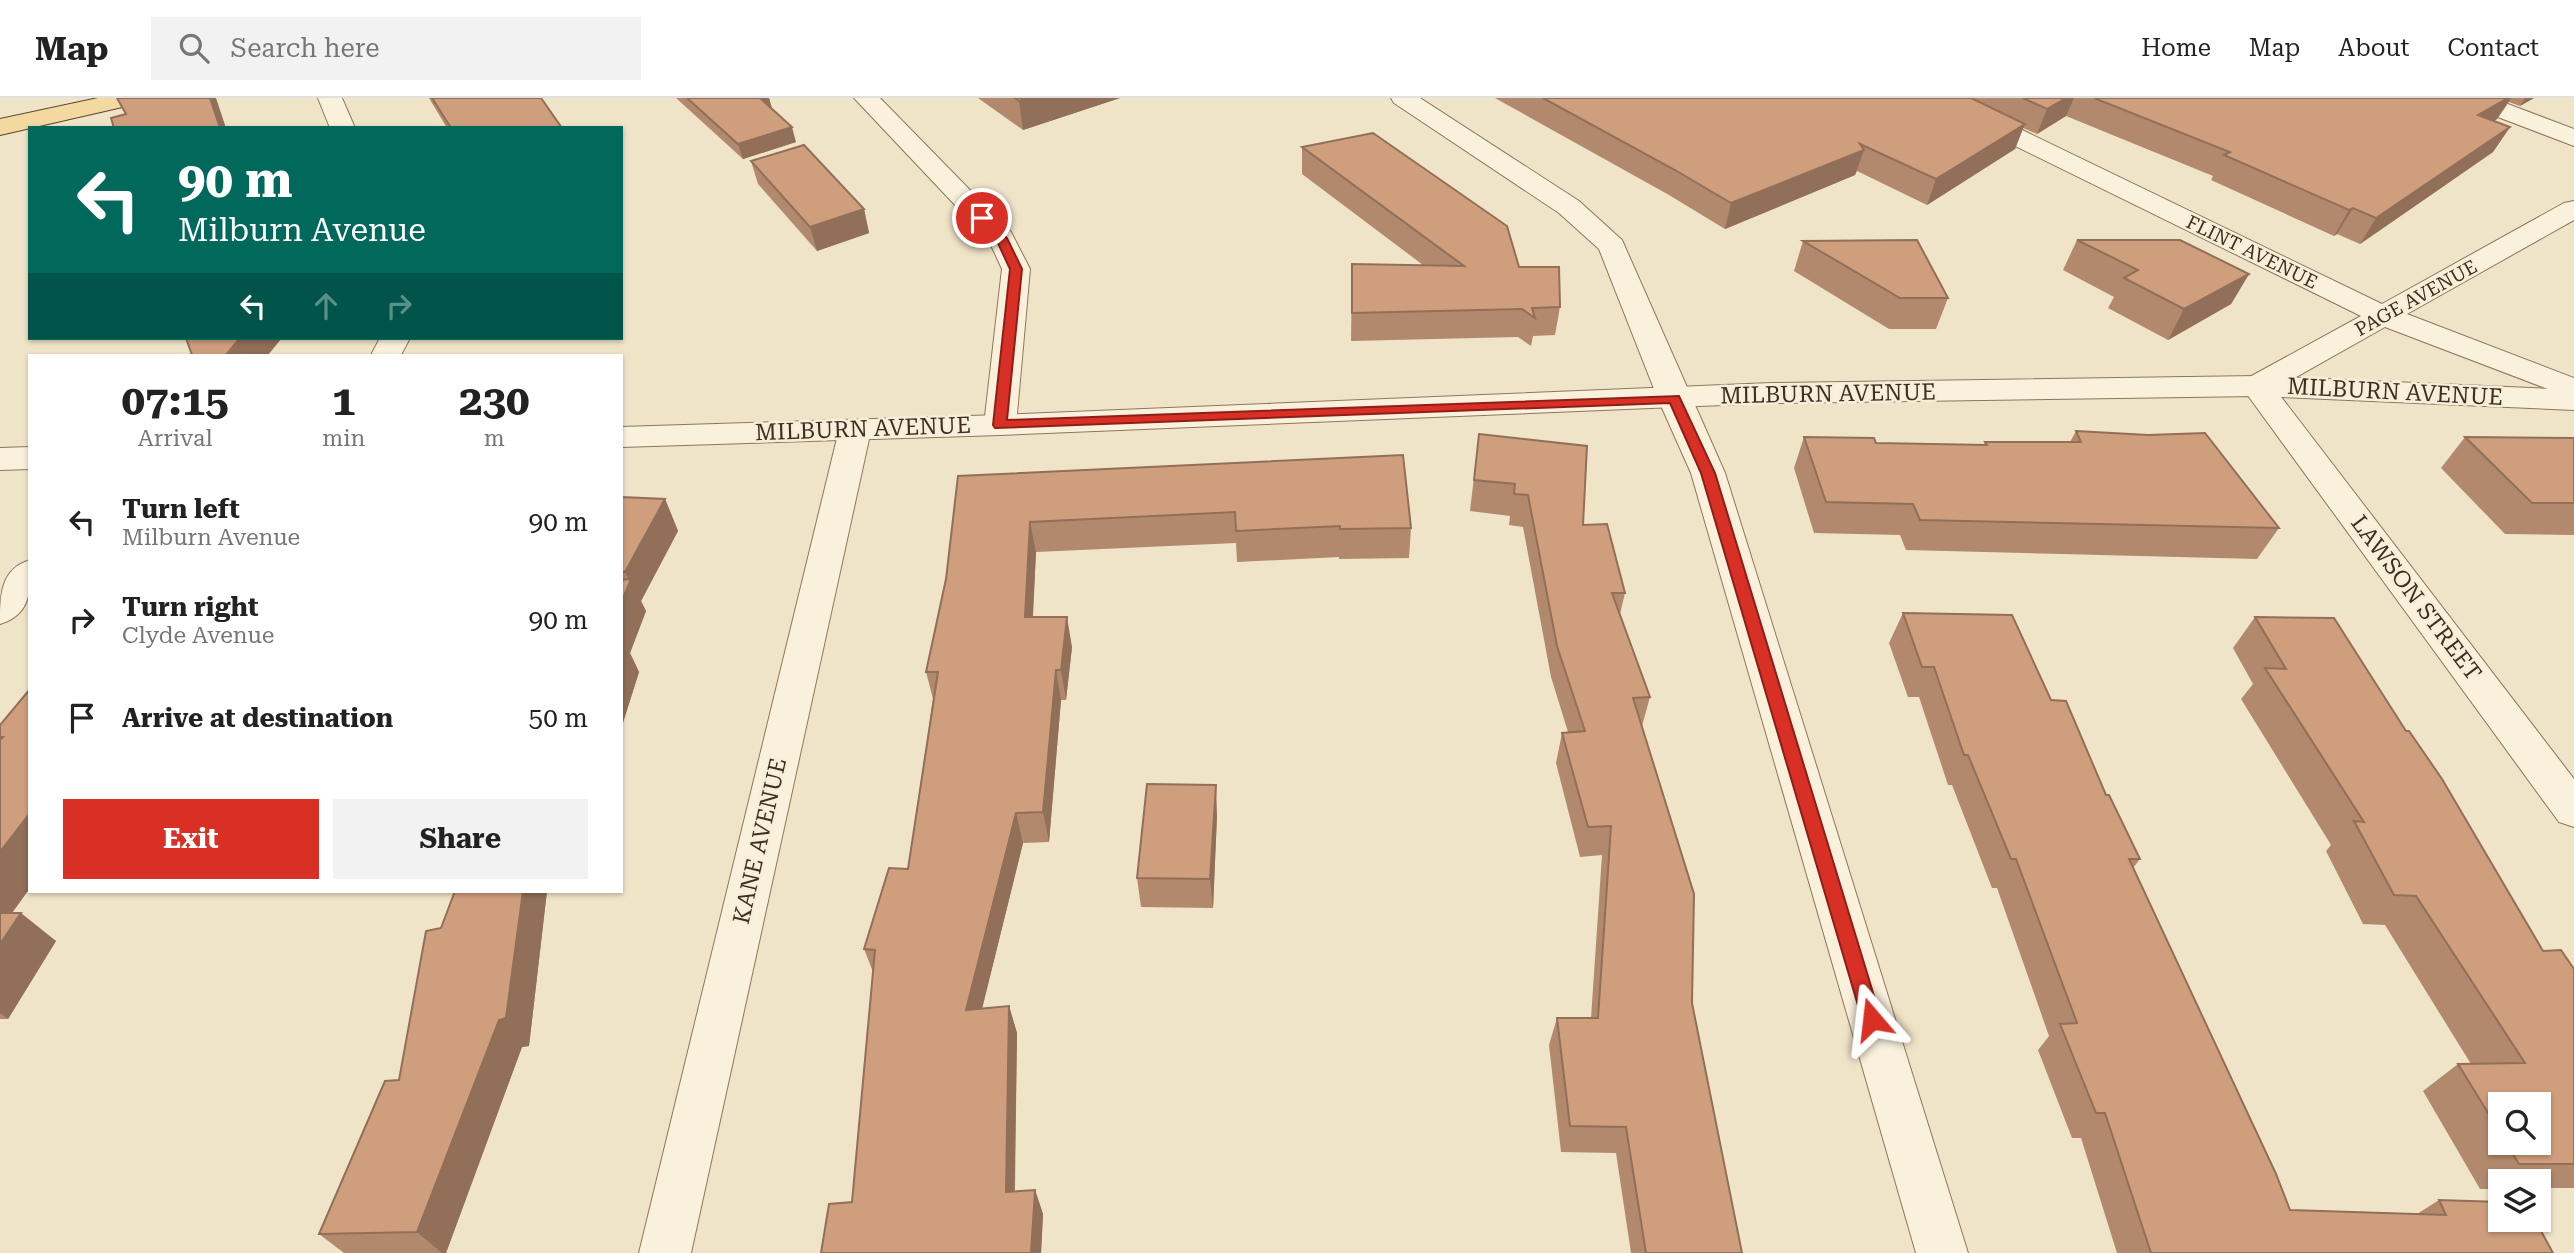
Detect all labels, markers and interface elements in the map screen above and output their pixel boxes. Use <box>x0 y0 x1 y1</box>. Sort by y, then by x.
search box <box>151 17 641 80</box>
text: Map <box>35 29 109 68</box>
icon: search <box>175 29 213 67</box>
text: Search here <box>231 33 380 63</box>
text: Home <box>2141 34 2211 62</box>
text: Map <box>2249 34 2300 62</box>
text: About <box>2338 34 2409 62</box>
text: Contact <box>2447 34 2539 62</box>
text: 90 m <box>178 152 293 209</box>
icon: left <box>63 154 154 245</box>
pin <box>952 188 1012 248</box>
icon: arrive <box>963 199 1001 237</box>
street label: FLINT AVENUE <box>2183 210 2321 294</box>
text: Milburn Avenue <box>178 211 426 249</box>
street label: PAGE AVENUE <box>2351 255 2481 341</box>
icon: left <box>234 287 272 325</box>
icon: ahead <box>307 287 345 325</box>
icon: right <box>380 287 418 325</box>
street label: MILBURN AVENUE <box>2286 373 2504 411</box>
text: 07:15 <box>122 376 229 425</box>
text: 1 <box>332 376 356 425</box>
text: 230 <box>459 376 529 425</box>
street label: MILBURN AVENUE <box>1720 379 1936 409</box>
street label: MILBURN AVENUE <box>755 412 971 446</box>
text: Arrival <box>138 425 212 452</box>
text: min <box>322 425 365 452</box>
text: m <box>484 425 505 452</box>
text: Turn left <box>122 494 240 524</box>
icon: left <box>63 503 101 541</box>
text: 90 m <box>529 507 588 537</box>
street label: LAWSON STREET <box>2345 510 2487 686</box>
text: Milburn Avenue <box>122 524 300 551</box>
text: Turn right <box>122 592 258 622</box>
icon: right <box>63 601 101 639</box>
text: 90 m <box>529 605 588 635</box>
text: Clyde Avenue <box>122 622 274 649</box>
icon: arrive <box>63 699 101 737</box>
text: Arrive at destination <box>122 703 393 733</box>
text: 50 m <box>529 703 588 733</box>
street label: KANE AVENUE <box>728 755 792 927</box>
button: Exit <box>63 799 319 879</box>
button: Share <box>333 799 588 879</box>
position arrow <box>1835 982 1909 1056</box>
map controls <box>2488 1092 2551 1232</box>
button: search <box>2488 1092 2551 1155</box>
button: layers <box>2488 1169 2551 1232</box>

